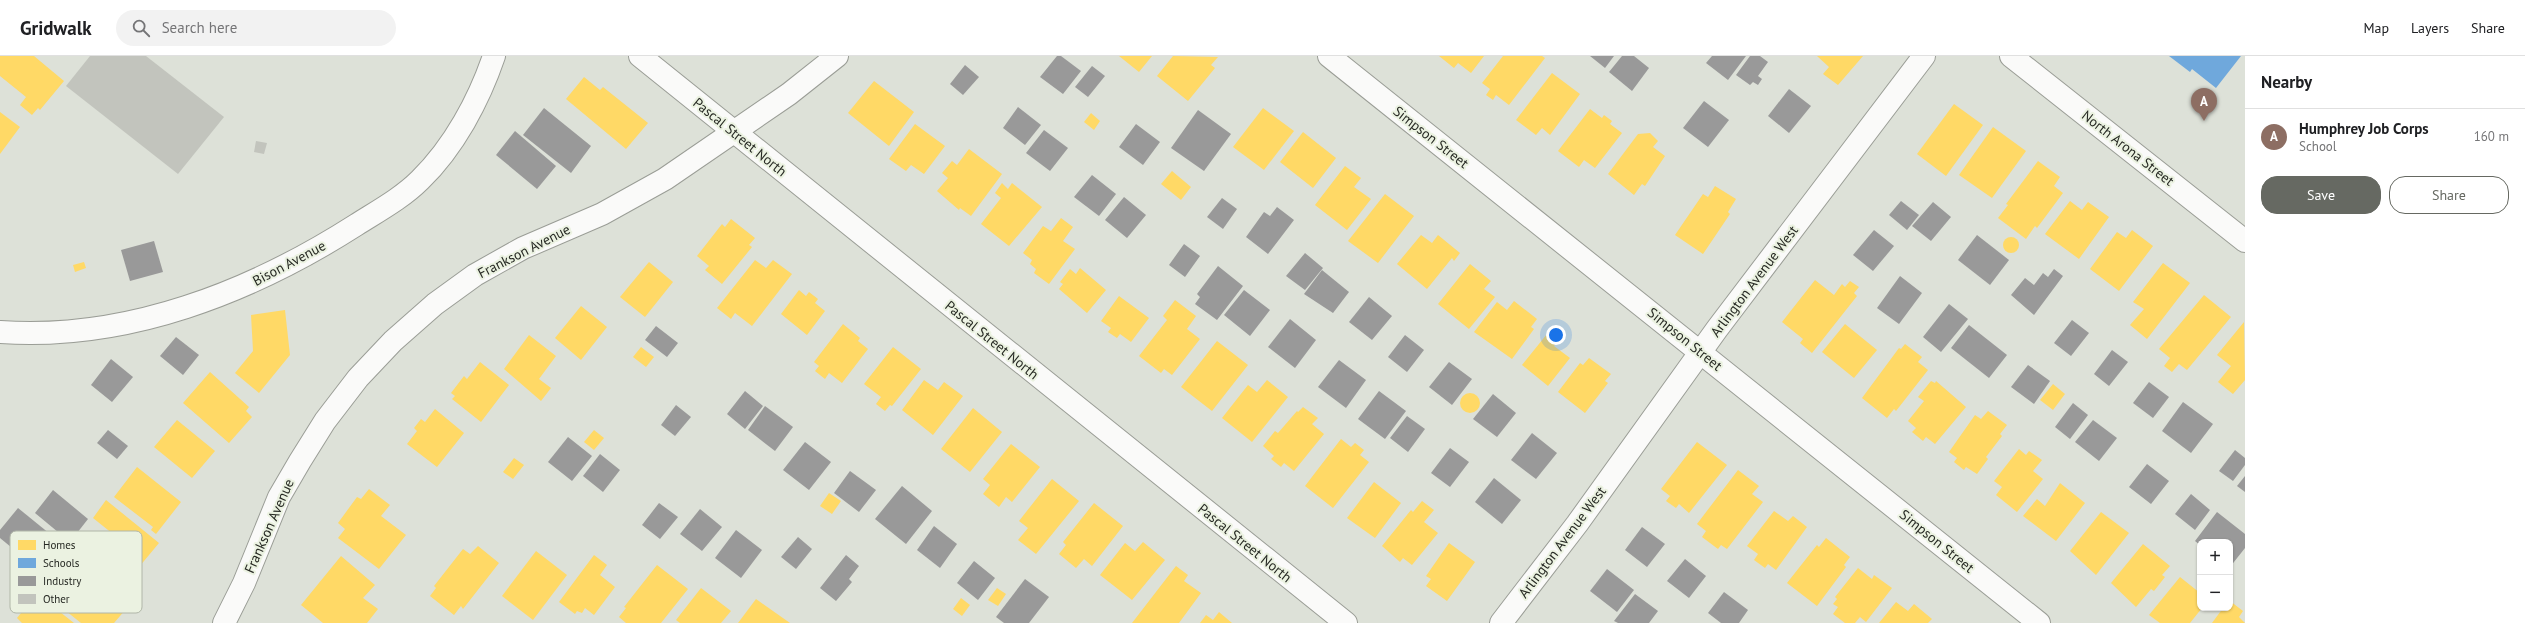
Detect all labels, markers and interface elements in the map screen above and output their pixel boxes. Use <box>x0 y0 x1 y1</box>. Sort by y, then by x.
search box <box>116 10 396 46</box>
text: Gridwalk <box>20 16 92 40</box>
icon: search <box>130 17 152 39</box>
text: Search here <box>162 18 237 37</box>
text: Map <box>2363 19 2389 37</box>
text: Layers <box>2411 19 2449 37</box>
text: Share <box>2471 19 2505 37</box>
text: Nearby <box>2261 71 2312 93</box>
pin: A <box>2191 88 2217 121</box>
street label: Pascal Street North <box>690 94 790 180</box>
street label: Simpson Street <box>1390 102 1472 172</box>
street label: North Arona Street <box>2078 106 2178 190</box>
text: Humphrey Job Corps <box>2299 119 2429 138</box>
text: A <box>2270 128 2278 145</box>
text: 160 m <box>2474 128 2509 145</box>
text: School <box>2299 138 2337 155</box>
button: Save <box>2261 176 2381 214</box>
button: Share <box>2389 176 2509 214</box>
street label: Frankson Avenue <box>475 220 573 282</box>
street label: Arlington Avenue West <box>1706 221 1802 340</box>
street label: Bison Avenue <box>249 236 329 290</box>
street label: Pascal Street North <box>942 297 1042 383</box>
street label: Simpson Street <box>1644 303 1726 375</box>
your location <box>1546 325 1566 345</box>
street label: Frankson Avenue <box>240 476 298 576</box>
street label: Arlington Avenue West <box>1514 482 1610 601</box>
street label: Pascal Street North <box>1195 500 1295 586</box>
street label: Simpson Street <box>1896 505 1978 577</box>
legend <box>10 531 142 613</box>
text: Homes <box>43 538 76 552</box>
map controls <box>2197 539 2233 611</box>
button: + <box>2197 539 2233 575</box>
text: Schools <box>43 556 80 570</box>
text: Industry <box>43 574 82 588</box>
button: − <box>2197 575 2233 611</box>
text: Other <box>43 592 70 606</box>

